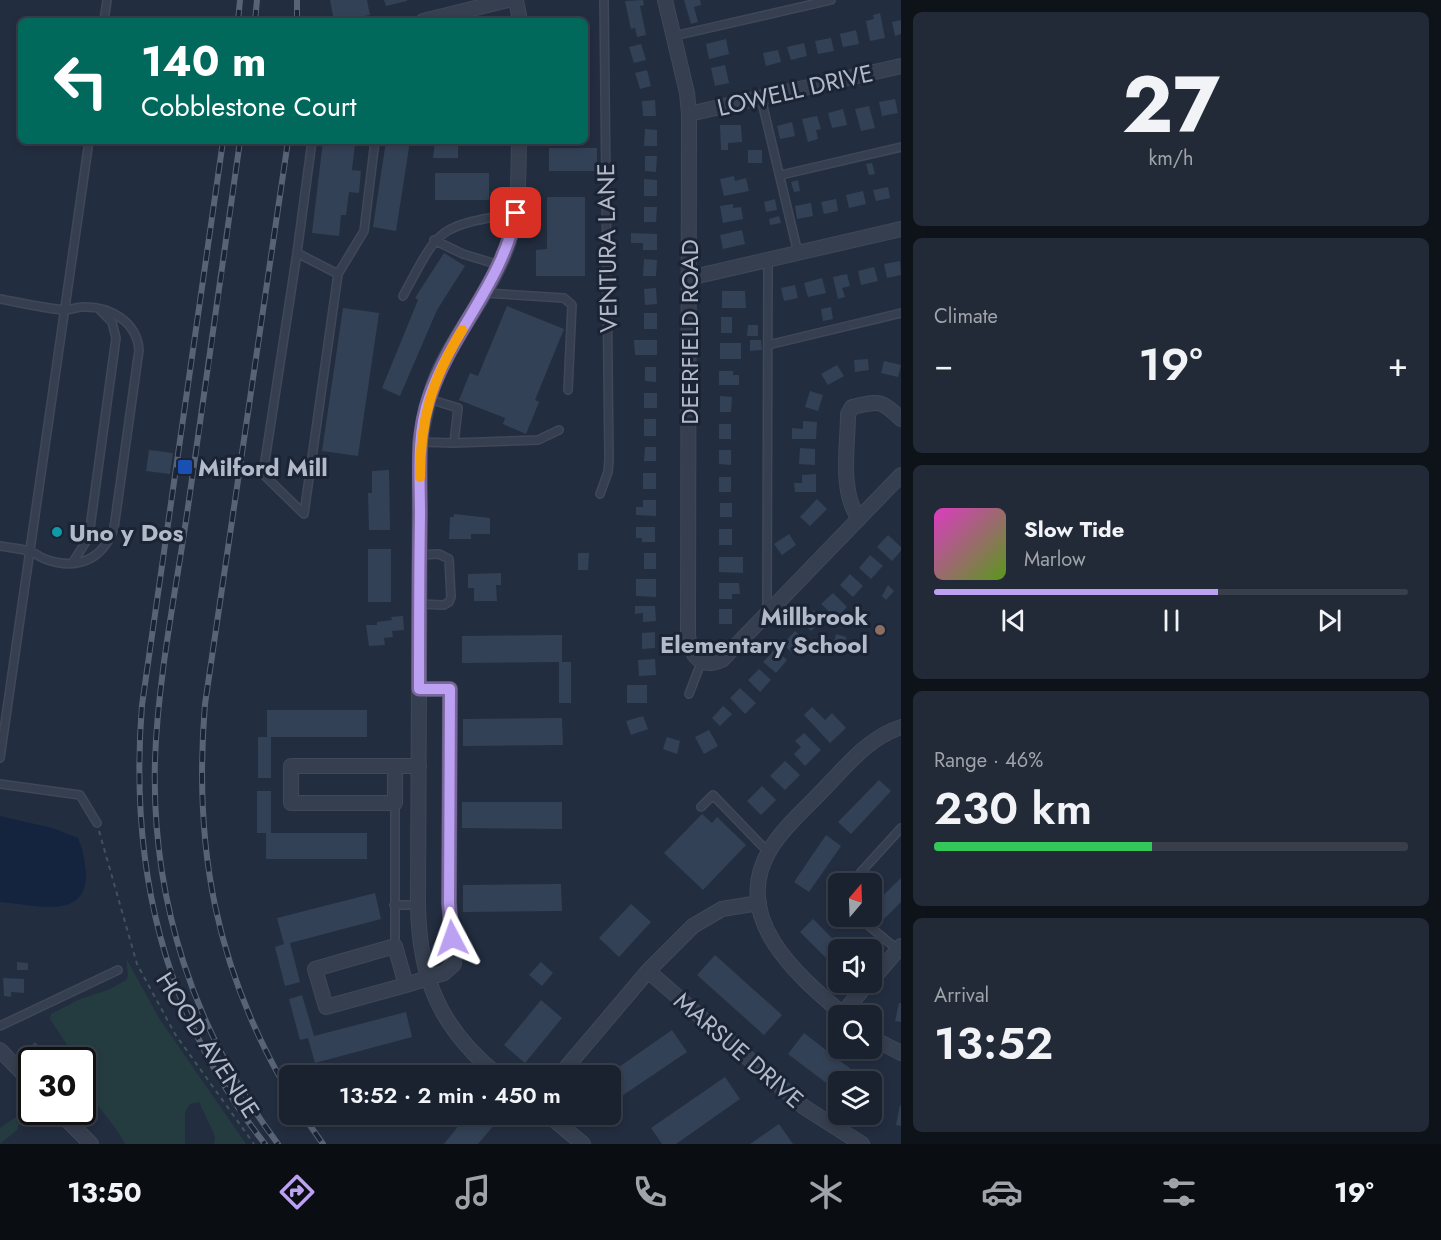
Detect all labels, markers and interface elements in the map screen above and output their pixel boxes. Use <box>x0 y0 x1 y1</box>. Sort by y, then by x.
text: 140 m <box>141 31 267 92</box>
icon: left <box>42 42 120 120</box>
text: 27 <box>1122 49 1220 161</box>
street label: LOWELL DRIVE <box>714 55 876 125</box>
text: Cobblestone Court <box>141 87 357 126</box>
text: km/h <box>1148 144 1194 173</box>
street label: VENTURA LANE <box>588 163 626 333</box>
pin <box>490 187 541 238</box>
icon: arrive <box>499 196 532 229</box>
street label: DEERFIELD ROAD <box>672 239 707 425</box>
text: Climate <box>934 302 998 331</box>
text: 19° <box>1139 332 1203 397</box>
text: − <box>934 341 953 388</box>
text: + <box>1388 341 1408 388</box>
place label: Milford Mill <box>198 450 328 485</box>
marker: Milford Mill <box>176 458 194 476</box>
text: Slow Tide <box>1024 513 1124 545</box>
place label: Uno y Dos <box>69 515 183 550</box>
marker: Uno y Dos <box>50 525 64 539</box>
text: Marlow <box>1024 545 1086 574</box>
place label: Millbrook Elementary School <box>660 599 868 662</box>
icon: previous <box>997 604 1030 637</box>
icon: pause <box>1155 604 1188 637</box>
icon: next <box>1313 604 1346 637</box>
marker: Millbrook Elementary School <box>873 623 887 637</box>
text: Range · 46% <box>934 746 1043 775</box>
text: 230 km <box>934 776 1092 841</box>
north arrow <box>828 873 882 927</box>
map controls <box>828 873 882 1125</box>
position arrow <box>420 906 484 970</box>
button: sound <box>828 939 882 993</box>
street label: HOOD AVENUE <box>148 965 268 1125</box>
text: Arrival <box>934 981 989 1010</box>
street label: MARSUE DRIVE <box>666 984 812 1116</box>
button: search <box>828 1005 882 1059</box>
text: 13:52 <box>934 1011 1053 1076</box>
speed limit sign: 30 <box>18 1047 96 1125</box>
button: layers <box>828 1071 882 1125</box>
text: 13:52 · 2 min · 450 m <box>339 1079 561 1111</box>
icon: directions <box>276 1171 318 1213</box>
icon: music <box>452 1171 494 1213</box>
icon: phone <box>629 1171 671 1213</box>
icon: climate <box>805 1171 847 1213</box>
icon: car <box>981 1171 1023 1213</box>
icon: filters <box>1158 1171 1200 1213</box>
text: 13:50 <box>67 1173 142 1212</box>
text: 19° <box>1334 1173 1374 1212</box>

